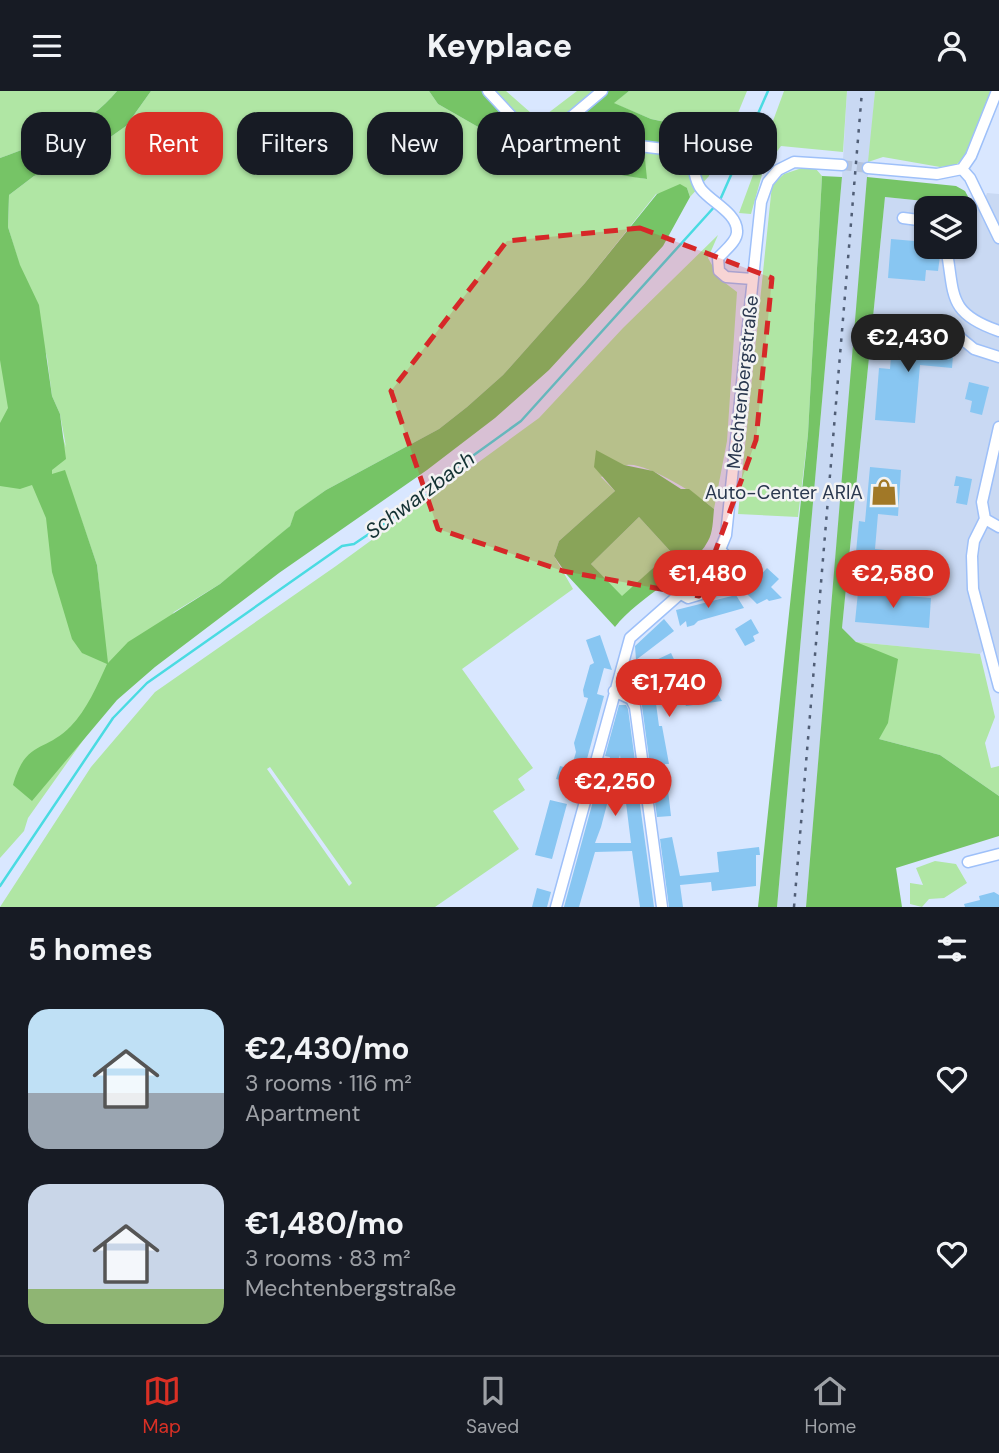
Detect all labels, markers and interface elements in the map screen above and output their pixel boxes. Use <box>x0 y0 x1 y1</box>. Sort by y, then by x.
text: Keyplace <box>427 25 572 67</box>
icon: menu <box>28 27 66 65</box>
icon: person <box>933 27 971 65</box>
chip: Buy <box>21 112 111 175</box>
chip: Rent <box>125 112 223 175</box>
chip: Filters <box>237 112 353 175</box>
chip: New <box>367 112 463 175</box>
chip: Apartment <box>477 112 645 175</box>
chip: House <box>659 112 777 175</box>
map controls <box>914 196 977 259</box>
button: layers <box>914 196 977 259</box>
street label: Mechtenbergstraße <box>721 294 764 470</box>
pin: €2,430 <box>851 315 965 374</box>
text: €2,430 <box>867 322 949 352</box>
water label: Schwarzbach <box>360 445 480 545</box>
shop icon: Auto-Center ARIA <box>869 477 899 507</box>
place label: Auto-Center ARIA <box>705 480 863 505</box>
pin: €1,480 <box>651 551 765 610</box>
pin: €2,580 <box>836 551 950 610</box>
text: €1,480 <box>669 558 747 588</box>
text: €2,580 <box>852 558 934 588</box>
pin: €1,740 <box>612 659 726 719</box>
text: €1,740 <box>632 667 706 697</box>
pin: €2,250 <box>558 759 672 818</box>
text: €2,250 <box>575 766 655 796</box>
text: 5 homes <box>28 930 153 969</box>
icon: filters <box>933 930 971 968</box>
text: €2,430/mo <box>245 1029 410 1068</box>
icon: home <box>84 1037 168 1121</box>
icon: heart <box>933 1060 971 1098</box>
text: 3 rooms · 116 m² <box>245 1068 412 1098</box>
text: Apartment <box>245 1098 360 1128</box>
text: €1,480/mo <box>245 1204 404 1243</box>
icon: home <box>84 1212 168 1296</box>
icon: heart <box>933 1235 971 1273</box>
text: 3 rooms · 83 m² <box>245 1243 411 1273</box>
text: Mechtenbergstraße <box>245 1273 456 1303</box>
tab: Map <box>143 1372 181 1439</box>
tab: Saved <box>466 1372 519 1439</box>
tab: Home <box>804 1372 856 1439</box>

